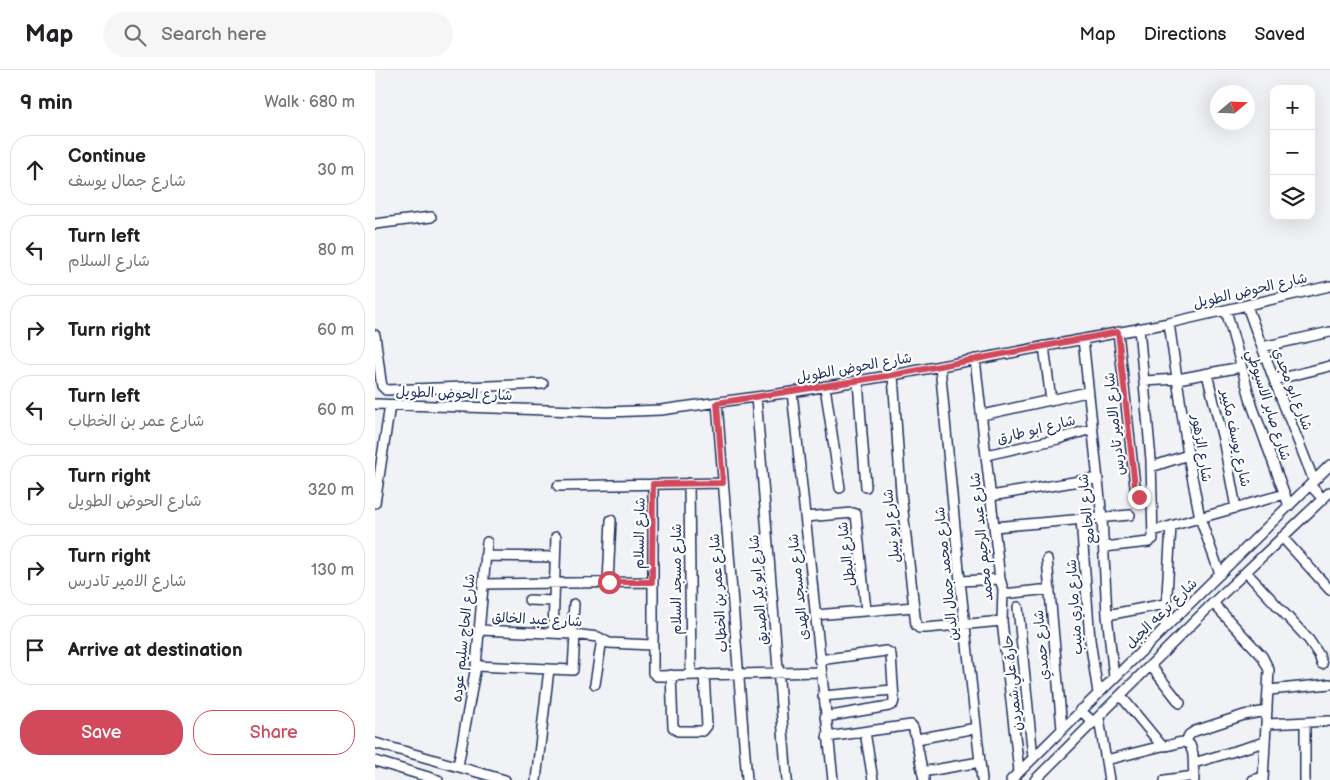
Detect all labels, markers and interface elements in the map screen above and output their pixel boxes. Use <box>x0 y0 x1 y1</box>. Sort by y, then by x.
search box <box>103 12 453 57</box>
text: Map <box>25 20 73 49</box>
icon: search <box>121 21 149 49</box>
text: Search here <box>161 23 267 46</box>
text: Map <box>1080 24 1116 45</box>
text: Directions <box>1144 24 1226 45</box>
text: Saved <box>1254 24 1305 45</box>
north arrow <box>1210 85 1255 130</box>
map controls <box>1270 85 1315 220</box>
button: + <box>1270 85 1315 130</box>
text: 9 min <box>20 90 73 115</box>
text: Walk · 680 m <box>264 93 355 112</box>
button: − <box>1270 130 1315 175</box>
text: Continue <box>68 145 146 168</box>
icon: ahead <box>21 156 49 184</box>
text: 30 m <box>317 161 354 180</box>
text: شارع جمال يوسف <box>68 172 186 191</box>
button: layers <box>1270 175 1315 220</box>
text: Turn left <box>68 225 140 248</box>
icon: left <box>21 236 49 264</box>
text: 80 m <box>318 241 354 260</box>
text: شارع السلام <box>68 252 150 271</box>
street label: شارع الحوض الطويل <box>1191 269 1309 313</box>
icon: right <box>21 316 49 344</box>
text: Turn right <box>68 319 151 342</box>
text: 60 m <box>317 321 354 340</box>
street label: شارع ابو مجدي <box>1267 346 1316 433</box>
street label: شارع صابر الاسيوطي <box>1239 348 1294 464</box>
street label: شارع الحوض الطويل <box>795 349 913 387</box>
street label: شارع الامير تادرس <box>1101 371 1129 476</box>
street label: شارع الحوض الطويل <box>395 383 513 405</box>
text: Turn left <box>68 385 140 408</box>
street label: شارع يوسف مكيير <box>1216 387 1254 489</box>
icon: left <box>21 396 49 424</box>
text: 60 m <box>317 401 354 420</box>
text: شارع عمر بن الخطاب <box>68 412 204 431</box>
street label: شارع ابو طارق <box>995 412 1077 448</box>
street label: شارع الزهور <box>1187 412 1215 483</box>
text: Turn right <box>68 465 151 488</box>
street label: شارع عبد الرحيم محمد <box>966 471 999 602</box>
street label: شارع الجامع <box>1074 473 1101 545</box>
icon: right <box>21 476 49 504</box>
text: 320 m <box>308 481 354 500</box>
route end <box>1128 486 1151 509</box>
street label: شارع ابو نبيل <box>879 488 905 564</box>
text: شارع الحوض الطويل <box>68 492 202 511</box>
street label: شارع السلام <box>630 497 651 569</box>
street label: شارع محمد جمال الدين <box>931 506 963 642</box>
street label: شارع البطل <box>834 521 860 587</box>
street label: شارع مسجد السلام <box>668 523 687 635</box>
street label: شارع عمر بن الخطاب <box>706 533 732 653</box>
street label: شارع مسجد الهدى <box>784 533 814 641</box>
street label: شارع ابو بكر الصديق <box>745 534 773 646</box>
text: Turn right <box>68 545 151 568</box>
icon: right <box>21 556 49 584</box>
street label: شارع ماري منيب <box>1063 558 1088 655</box>
text: 130 m <box>311 561 354 580</box>
route start <box>598 571 621 594</box>
text: شارع الامير تادرس <box>68 572 186 591</box>
street label: شارع الحاج سليم عوده <box>448 573 481 703</box>
street label: شارع ترعه الجبل <box>1122 575 1202 653</box>
street label: شارع عبد الخالق <box>491 609 583 631</box>
street label: شارع حمدي <box>1030 609 1055 681</box>
street label: حارة علي شمردن <box>999 634 1030 732</box>
icon: arrive <box>21 636 49 664</box>
text: Arrive at destination <box>68 639 243 662</box>
button: Save <box>20 710 183 755</box>
button: Share <box>193 710 355 755</box>

